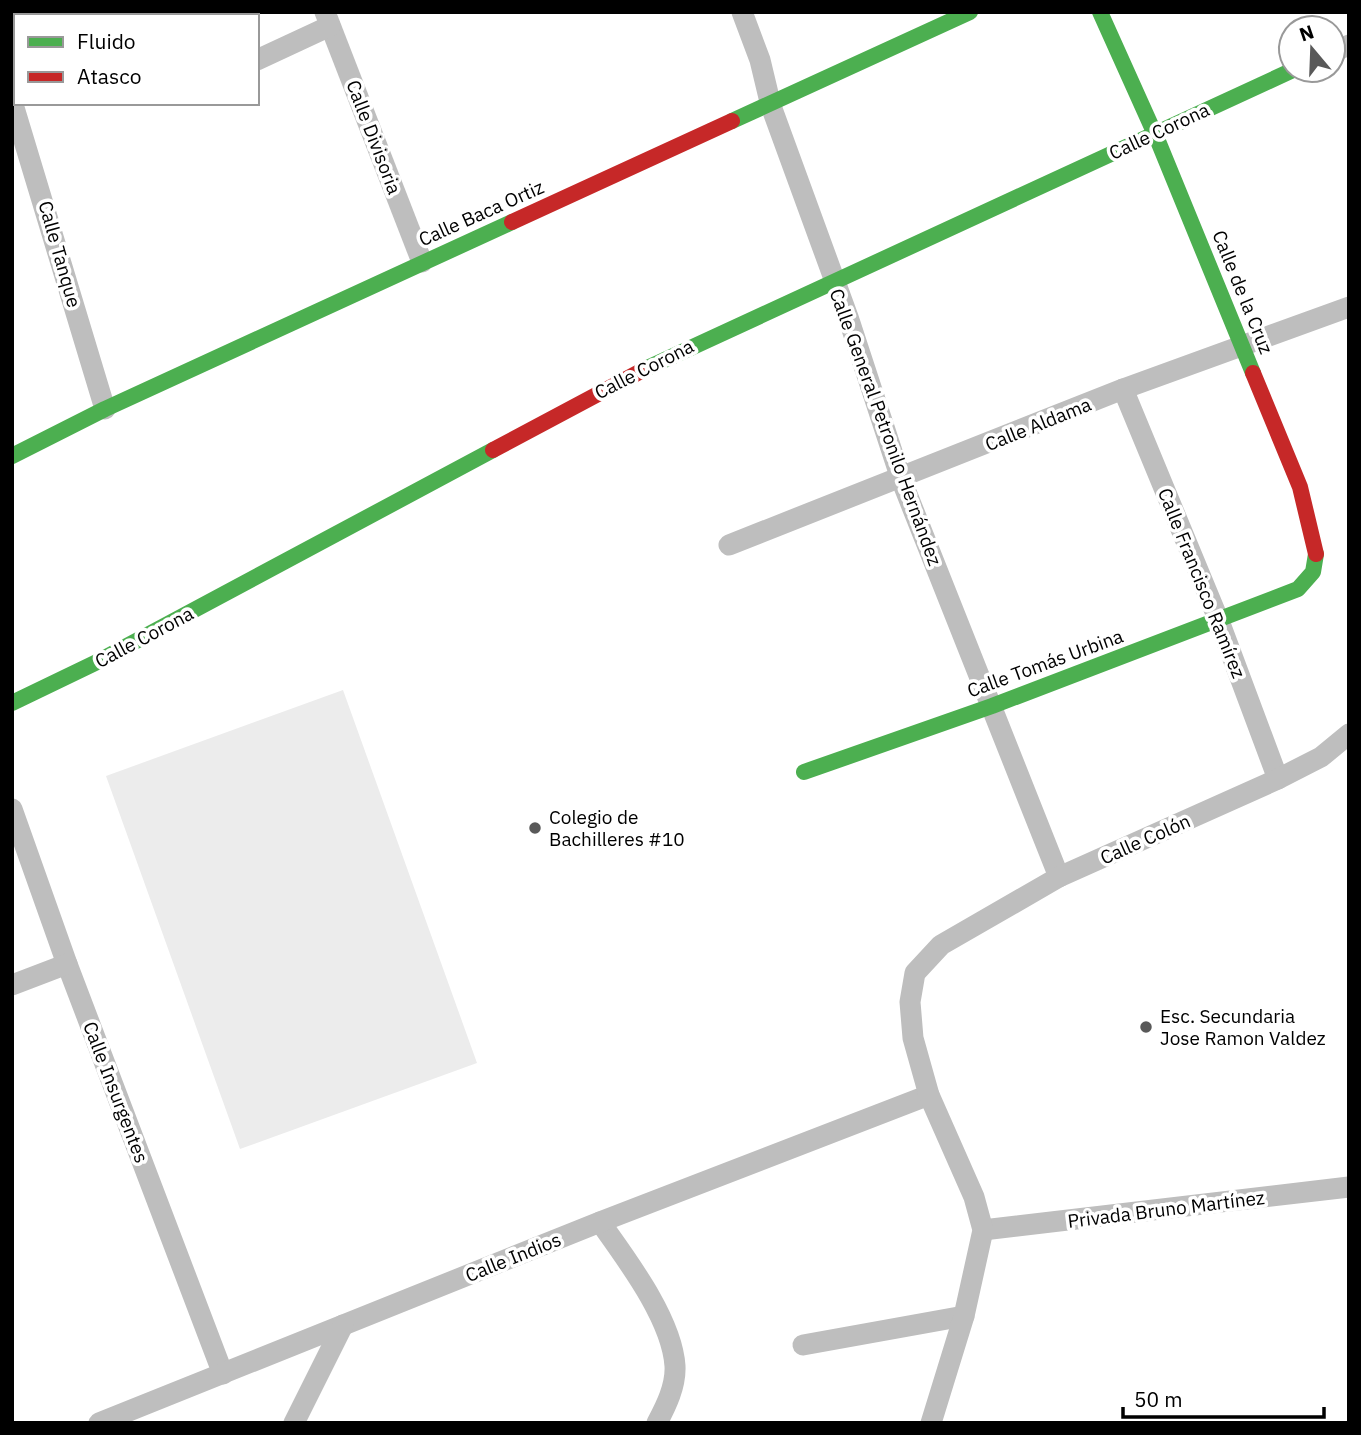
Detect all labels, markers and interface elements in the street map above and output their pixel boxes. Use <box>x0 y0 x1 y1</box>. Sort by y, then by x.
legend <box>14 14 259 105</box>
north arrow <box>1277 14 1347 84</box>
text: N <box>1296 19 1317 47</box>
text: Fluido <box>77 27 136 55</box>
text: Atasco <box>77 62 141 90</box>
street label: Calle Divisoria <box>341 76 407 198</box>
street label: Calle Corona <box>1105 97 1213 165</box>
street label: Calle Baca Ortiz <box>415 175 548 251</box>
street label: Calle Tanque <box>33 198 87 310</box>
street label: Calle de la Cruz <box>1207 227 1279 357</box>
street label: Calle General Petronilo Hernández <box>825 285 947 569</box>
street label: Calle Corona <box>590 334 698 404</box>
street label: Calle Aldama <box>981 392 1095 456</box>
street label: Calle Francisco Ramírez <box>1153 484 1251 682</box>
street label: Calle Corona <box>91 601 197 673</box>
street label: Calle Tomás Urbina <box>964 624 1126 702</box>
place label: Colegio de Bachilleres #10 <box>549 805 685 851</box>
street label: Calle Colón <box>1096 808 1194 870</box>
marker: Colegio de Bachilleres #10 <box>527 820 543 836</box>
place label: Esc. Secundaria Jose Ramon Valdez <box>1160 1004 1326 1050</box>
street label: Calle Insurgentes <box>78 1018 154 1166</box>
marker: Esc. Secundaria Jose Ramon Valdez <box>1138 1019 1154 1035</box>
street label: Privada Bruno Martínez <box>1066 1185 1266 1233</box>
street label: Calle Indios <box>462 1227 564 1287</box>
scale bar <box>1123 1376 1324 1420</box>
text: 50 m <box>1134 1385 1183 1413</box>

